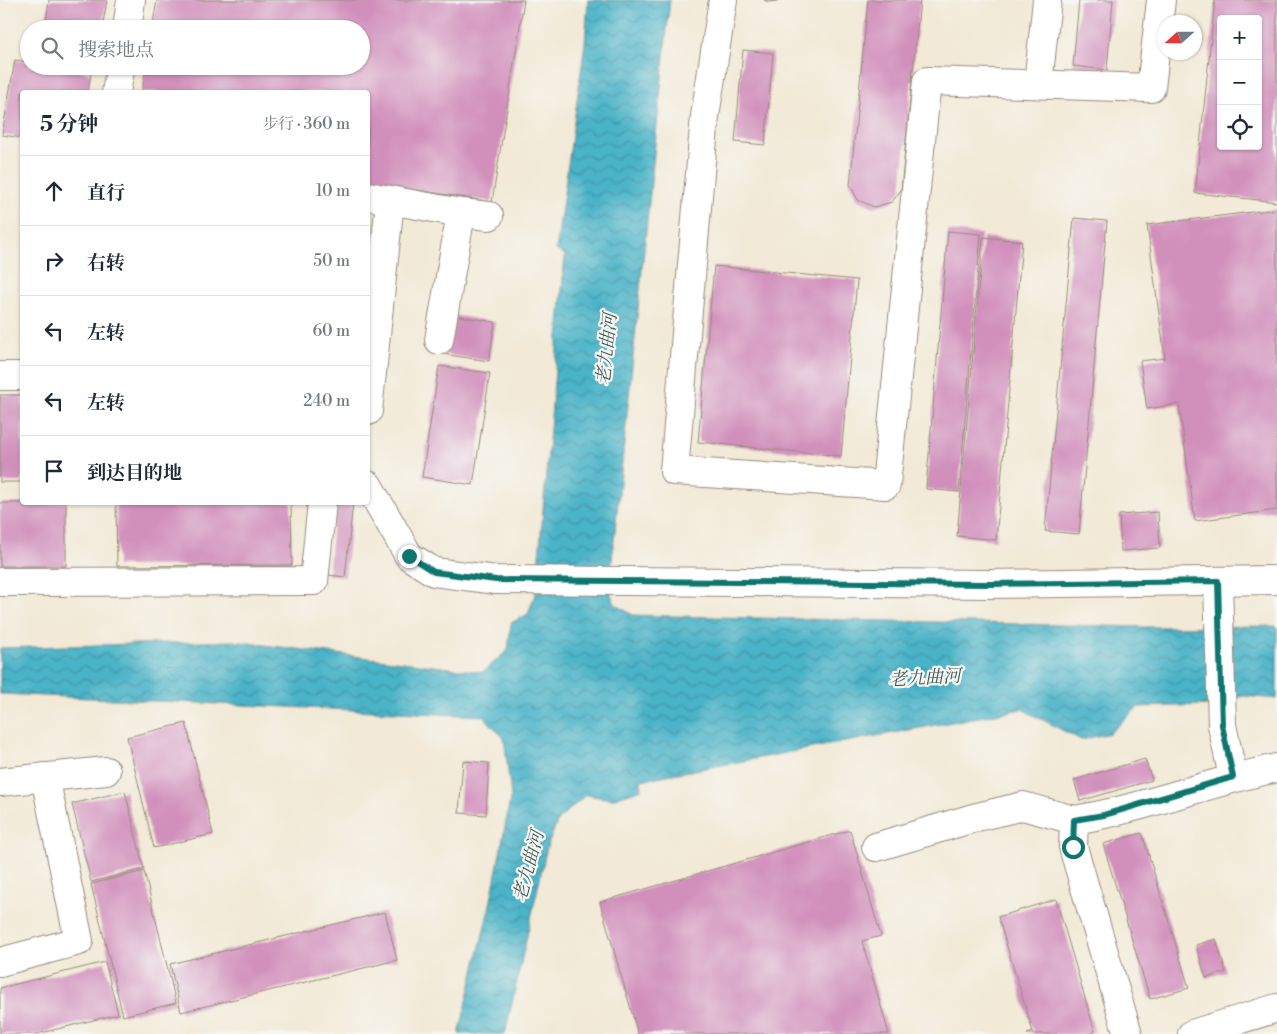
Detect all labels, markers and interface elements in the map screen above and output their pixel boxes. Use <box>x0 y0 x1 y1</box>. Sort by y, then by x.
north arrow <box>1157 15 1202 60</box>
map controls <box>1217 15 1262 150</box>
button: + <box>1217 15 1262 60</box>
search box <box>20 20 370 75</box>
icon: search <box>38 34 66 62</box>
text: 搜索地点 <box>78 38 154 62</box>
button: − <box>1217 60 1262 105</box>
button: locate <box>1217 105 1262 150</box>
text: 5 分钟 <box>40 112 98 138</box>
text: 步行 · 360 m <box>262 114 350 134</box>
icon: ahead <box>40 177 68 205</box>
text: 直行 <box>87 181 125 205</box>
text: 10 m <box>316 181 350 201</box>
icon: right <box>40 247 68 275</box>
text: 右转 <box>87 251 125 275</box>
text: 50 m <box>313 251 350 271</box>
water label: 老九曲河 <box>592 309 623 386</box>
icon: left <box>40 317 68 345</box>
text: 左转 <box>87 321 125 345</box>
text: 60 m <box>312 321 350 341</box>
icon: left <box>40 387 68 415</box>
text: 左转 <box>87 391 125 415</box>
text: 240 m <box>303 391 350 411</box>
icon: arrive <box>40 457 68 485</box>
text: 到达目的地 <box>87 461 182 485</box>
route end <box>398 545 421 568</box>
water label: 老九曲河 <box>888 664 965 691</box>
water label: 老九曲河 <box>509 825 550 904</box>
route start <box>1062 836 1085 859</box>

